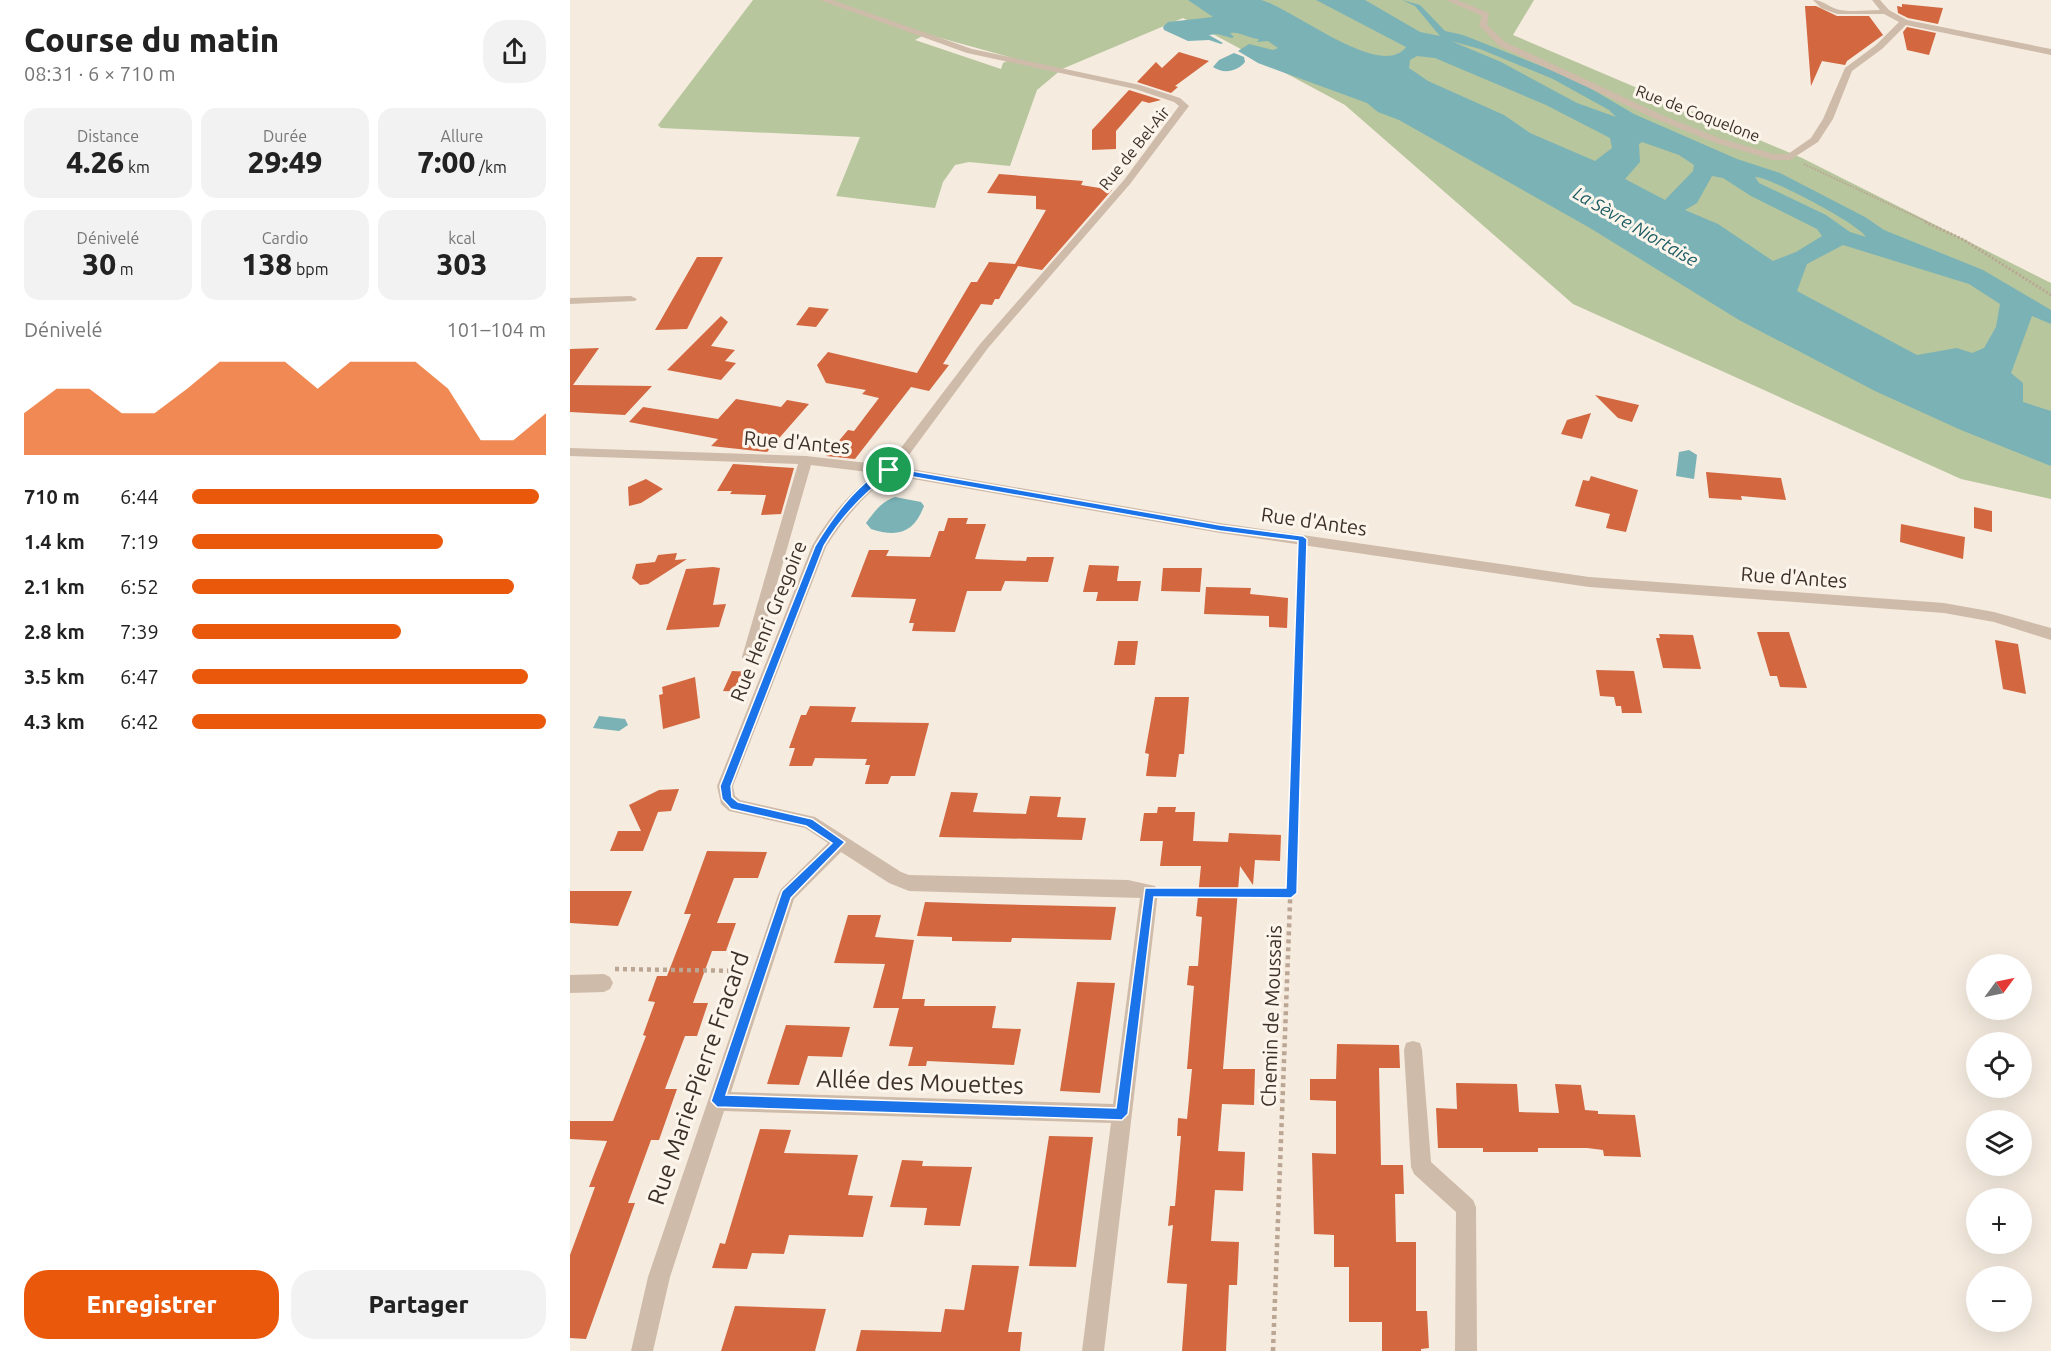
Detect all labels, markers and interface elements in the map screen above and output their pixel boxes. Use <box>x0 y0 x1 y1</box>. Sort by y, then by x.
button: share <box>483 20 546 83</box>
text: Course du matin <box>24 21 279 58</box>
text: 08:31 · 6 × 710 m <box>24 62 176 85</box>
street label: Rue de Coquelone <box>1633 81 1763 145</box>
street label: Rue de Bel-Air <box>1095 103 1173 193</box>
text: Distance <box>77 127 139 145</box>
text: Durée <box>263 127 307 145</box>
text: Allure <box>441 127 483 145</box>
text: 4.26 <box>66 145 124 179</box>
text: 29:49 <box>247 145 323 179</box>
text: 7:00 <box>417 145 475 179</box>
text: km <box>124 158 150 176</box>
text: /km <box>475 158 507 176</box>
water label: La Sèvre Niortaise <box>1570 182 1702 270</box>
text: Dénivelé <box>77 229 139 247</box>
text: Cardio <box>262 229 308 247</box>
text: kcal <box>448 229 476 247</box>
text: 30 <box>82 247 116 281</box>
text: 138 <box>242 247 292 281</box>
text: 303 <box>437 247 487 281</box>
text: m <box>116 260 134 278</box>
text: bpm <box>292 260 328 278</box>
text: Dénivelé <box>24 318 102 341</box>
text: 101–104 m <box>447 318 546 341</box>
street label: Rue d'Antes <box>743 426 851 458</box>
pin <box>863 444 914 495</box>
icon: arrive <box>872 453 905 486</box>
text: 710 m <box>24 485 80 508</box>
text: 6:44 <box>120 485 159 508</box>
street label: Rue d'Antes <box>1260 502 1368 540</box>
text: 1.4 km <box>24 530 85 553</box>
text: 7:19 <box>120 530 159 553</box>
street label: Rue Henri Gregoire <box>725 537 811 705</box>
street label: Rue d'Antes <box>1740 562 1848 592</box>
text: 2.1 km <box>24 575 85 598</box>
text: 6:52 <box>120 575 159 598</box>
text: 2.8 km <box>24 620 85 643</box>
text: 7:39 <box>120 620 159 643</box>
text: 3.5 km <box>24 665 85 688</box>
text: 6:47 <box>120 665 159 688</box>
text: 4.3 km <box>24 710 85 733</box>
text: 6:42 <box>120 710 159 733</box>
street label: Chemin de Moussais <box>1256 925 1286 1107</box>
street label: Rue Marie-Pierre Fracard <box>642 948 754 1208</box>
north arrow <box>1966 954 2032 1020</box>
map controls <box>1966 954 2032 1332</box>
button: locate <box>1966 1032 2032 1098</box>
street label: Allée des Mouettes <box>816 1065 1024 1099</box>
button: layers <box>1966 1110 2032 1176</box>
button: + <box>1966 1188 2032 1254</box>
button: − <box>1966 1266 2032 1332</box>
button: Enregistrer <box>24 1270 279 1339</box>
button: Partager <box>291 1270 546 1339</box>

